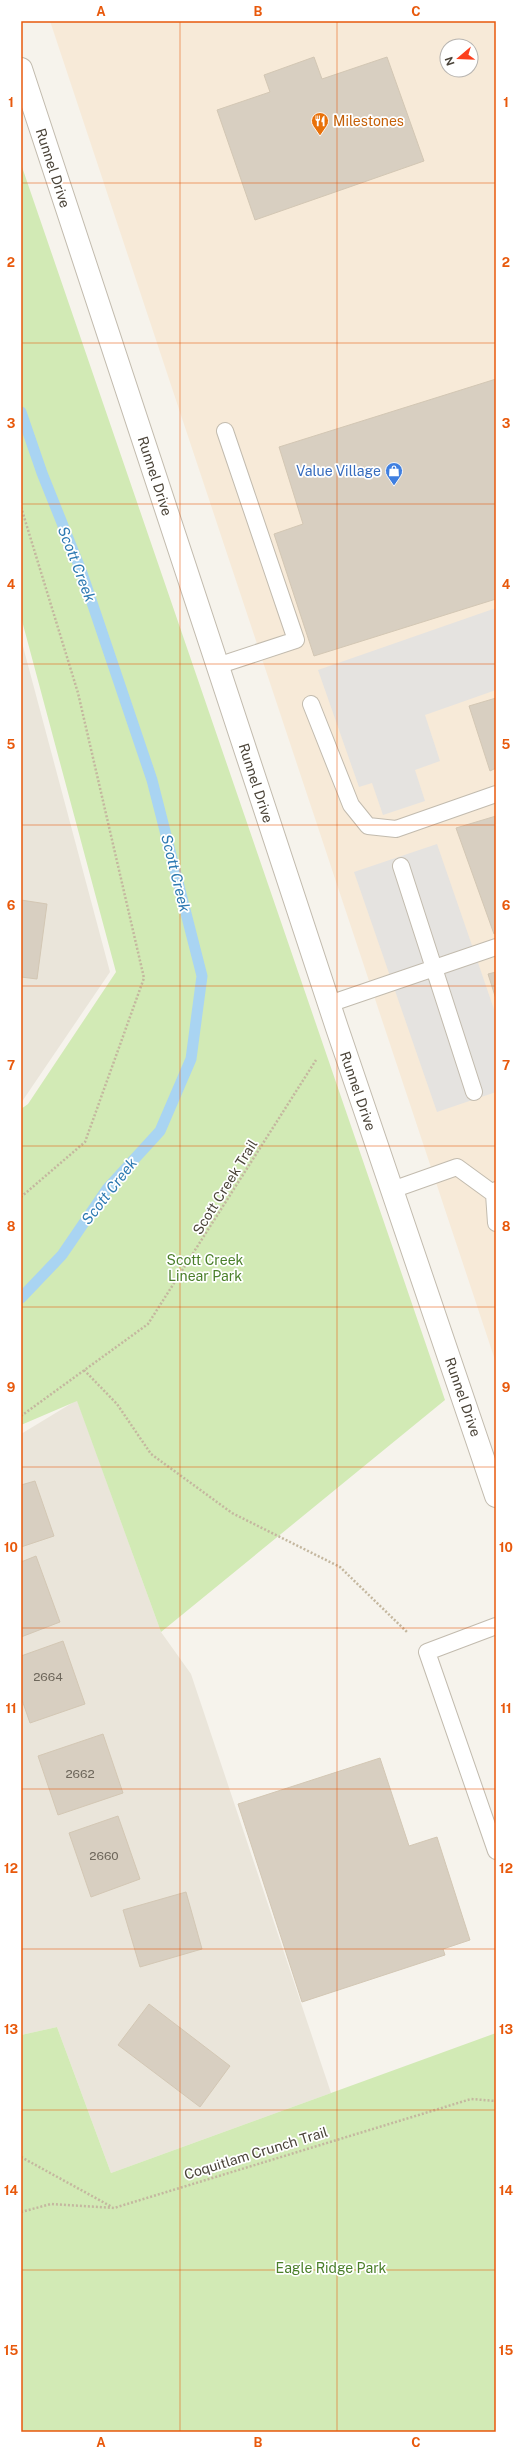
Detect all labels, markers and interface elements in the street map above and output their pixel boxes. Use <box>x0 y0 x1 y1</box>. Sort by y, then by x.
text: A <box>96 4 106 19</box>
text: B <box>254 4 263 19</box>
text: C <box>411 4 421 19</box>
north arrow <box>439 38 479 78</box>
text: N <box>442 55 457 67</box>
text: 1 <box>8 95 14 110</box>
text: 1 <box>503 95 509 110</box>
restaurant icon: Milestones <box>310 111 330 136</box>
place label: Milestones <box>333 113 404 129</box>
street label: Runnel Drive <box>33 126 73 210</box>
text: 2 <box>7 255 15 270</box>
text: 2 <box>502 255 510 270</box>
text: 3 <box>7 416 16 431</box>
text: 3 <box>502 416 511 431</box>
street label: Runnel Drive <box>135 434 175 518</box>
shop icon: Value Village <box>384 461 404 486</box>
place label: Value Village <box>296 463 381 479</box>
water label: Scott Creek <box>55 524 100 605</box>
text: 4 <box>7 577 16 592</box>
text: 4 <box>502 577 511 592</box>
text: 5 <box>7 737 16 752</box>
text: 5 <box>502 737 511 752</box>
street label: Runnel Drive <box>236 741 276 825</box>
water label: Scott Creek <box>158 832 194 915</box>
text: 6 <box>7 898 16 913</box>
text: 6 <box>502 898 511 913</box>
street label: Runnel Drive <box>337 1049 379 1133</box>
text: 7 <box>7 1058 15 1073</box>
text: 7 <box>502 1058 510 1073</box>
street label: Scott Creek Trail <box>189 1137 261 1237</box>
water label: Scott Creek <box>78 1154 141 1228</box>
text: 8 <box>7 1219 16 1234</box>
text: 8 <box>502 1219 511 1234</box>
park label: Scott Creek Linear Park <box>167 1252 244 1284</box>
street label: Runnel Drive <box>442 1355 484 1439</box>
text: 9 <box>7 1380 15 1395</box>
text: 9 <box>502 1380 510 1395</box>
text: 10 <box>4 1540 18 1555</box>
text: 10 <box>499 1540 513 1555</box>
house number: 2664 <box>33 1670 63 1684</box>
text: 11 <box>5 1701 17 1716</box>
text: 11 <box>500 1701 512 1716</box>
house number: 2662 <box>65 1767 95 1781</box>
house number: 2660 <box>89 1849 119 1863</box>
text: 12 <box>4 1861 18 1876</box>
text: 12 <box>499 1861 513 1876</box>
text: 13 <box>4 2022 18 2037</box>
text: 13 <box>499 2022 513 2037</box>
street label: Coquitlam Crunch Trail <box>182 2124 330 2182</box>
text: 14 <box>4 2183 19 2198</box>
text: 14 <box>499 2183 514 2198</box>
park label: Eagle Ridge Park <box>276 2260 387 2276</box>
text: 15 <box>4 2343 18 2358</box>
text: 15 <box>499 2343 513 2358</box>
text: A <box>96 2435 106 2450</box>
text: B <box>254 2435 263 2450</box>
text: C <box>411 2435 421 2450</box>

